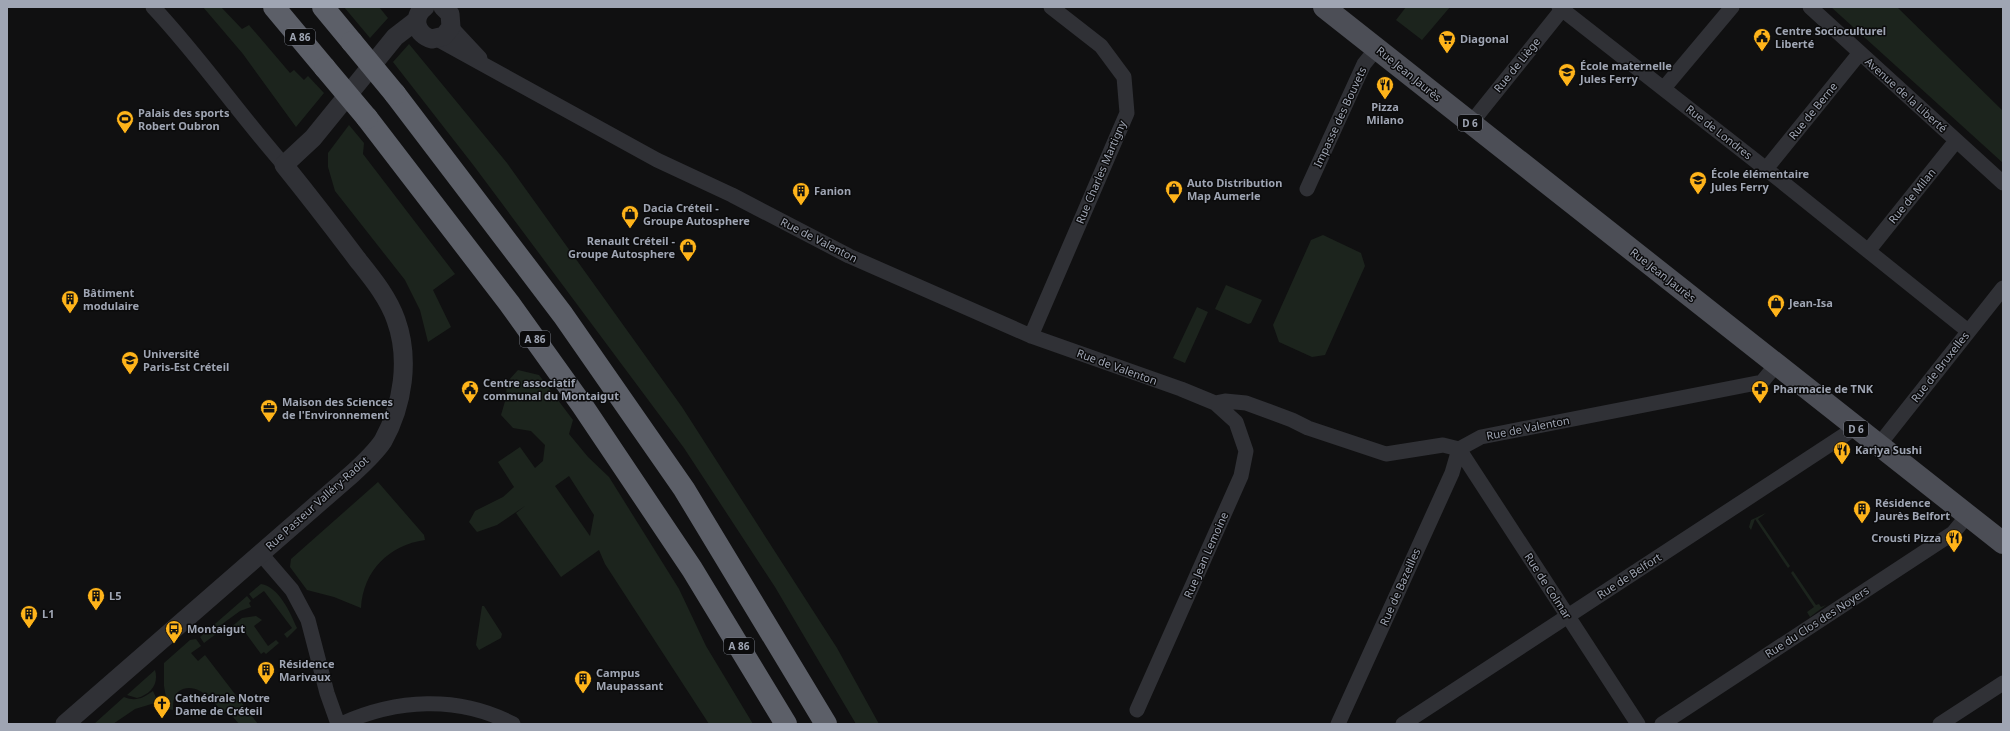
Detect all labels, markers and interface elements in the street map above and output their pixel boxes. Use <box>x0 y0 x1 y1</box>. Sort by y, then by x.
place label: Centre Socioculturel Liberté <box>1775 23 1886 51</box>
public building icon: Centre Socioculturel Liberté <box>1752 27 1772 52</box>
road number: A 86 <box>285 29 315 45</box>
supermarket icon: Diagonal <box>1437 29 1457 54</box>
place label: Diagonal <box>1460 31 1509 46</box>
street label: Rue de Liège <box>1490 34 1543 95</box>
street label: Rue Jean Jaurès <box>1374 43 1445 104</box>
street label: Avenue de la Liberté <box>1862 54 1951 135</box>
place label: École maternelle Jules Ferry <box>1579 58 1672 86</box>
school or university icon: École maternelle Jules Ferry <box>1557 62 1577 87</box>
street label: Impasse des Bouvets <box>1310 64 1369 169</box>
restaurant icon: Pizza Milano <box>1375 75 1395 100</box>
street label: Rue de Berne <box>1785 79 1840 142</box>
place label: Pizza Milano <box>1366 99 1404 127</box>
street label: Rue de Londres <box>1683 101 1756 162</box>
place label: Palais des sports Robert Oubron <box>138 105 230 133</box>
sports icon: Palais des sports Robert Oubron <box>115 109 135 134</box>
road number: D 6 <box>1458 115 1482 131</box>
street label: Rue Charles Martigny <box>1072 117 1129 226</box>
street label: Rue de Milan <box>1885 165 1939 227</box>
place label: École élémentaire Jules Ferry <box>1710 166 1810 194</box>
school or university icon: École élémentaire Jules Ferry <box>1688 170 1708 195</box>
place label: Auto Distribution Map Aumerle <box>1187 175 1282 203</box>
shop icon: Auto Distribution Map Aumerle <box>1164 179 1184 204</box>
building icon: Fanion <box>791 181 811 206</box>
place label: Fanion <box>814 183 851 198</box>
place label: Dacia Créteil - Groupe Autosphere <box>643 200 750 228</box>
shop icon: Dacia Créteil - Groupe Autosphere <box>620 204 640 229</box>
street label: Rue de Valenton <box>778 214 860 265</box>
place label: Renault Créteil - Groupe Autosphere <box>568 233 675 261</box>
shop icon: Renault Créteil - Groupe Autosphere <box>678 237 698 262</box>
street label: Rue Jean Jaurès <box>1627 244 1699 305</box>
place label: Bâtiment modulaire <box>83 285 140 313</box>
building icon: Bâtiment modulaire <box>60 289 80 314</box>
shop icon: Jean-Isa <box>1766 293 1786 318</box>
place label: Jean-Isa <box>1788 295 1833 310</box>
street label: Rue de Bruxelles <box>1907 328 1972 405</box>
road number: A 86 <box>520 331 550 347</box>
street label: Rue de Valenton <box>1075 345 1159 388</box>
place label: Université Paris-Est Créteil <box>143 346 229 374</box>
school or university icon: Université Paris-Est Créteil <box>120 350 140 375</box>
place label: Centre associatif communal du Montaigut <box>483 375 619 403</box>
public building icon: Centre associatif communal du Montaigut <box>460 379 480 404</box>
pharmacy icon: Pharmacie de TNK <box>1750 379 1770 404</box>
place label: Pharmacie de TNK <box>1773 381 1874 396</box>
place label: Maison des Sciences de l'Environnement <box>282 394 394 422</box>
office icon: Maison des Sciences de l'Environnement <box>259 398 279 423</box>
street label: Rue de Valenton <box>1485 412 1571 443</box>
road number: D 6 <box>1844 421 1868 437</box>
restaurant icon: Kariya Sushi <box>1832 440 1852 465</box>
place label: Kariya Sushi <box>1855 442 1922 457</box>
street label: Rue Pasteur Valléry-Radot <box>262 452 371 553</box>
place label: Résidence Jaurès Belfort <box>1874 495 1950 523</box>
building icon: Résidence Jaurès Belfort <box>1852 499 1872 524</box>
street label: Rue Jean Lemoine <box>1180 509 1231 600</box>
restaurant icon: Crousti Pizza <box>1944 528 1964 553</box>
place label: Crousti Pizza <box>1871 530 1941 545</box>
street label: Rue de Bazeilles <box>1376 546 1423 628</box>
street label: Rue de Belfort <box>1594 549 1664 602</box>
street label: Rue de Colmar <box>1521 550 1576 622</box>
street label: Rue du Clos des Noyers <box>1762 582 1872 661</box>
building icon: L5 <box>86 586 106 611</box>
place label: L5 <box>109 588 121 603</box>
building icon: L1 <box>19 604 39 629</box>
place label: L1 <box>42 606 54 621</box>
bus stop icon: Montaigut <box>164 619 184 644</box>
place label: Montaigut <box>187 621 245 636</box>
road number: A 86 <box>724 638 754 654</box>
place label: Résidence Marivaux <box>279 656 335 684</box>
building icon: Résidence Marivaux <box>256 660 276 685</box>
place label: Campus Maupassant <box>596 665 663 693</box>
building icon: Campus Maupassant <box>573 669 593 694</box>
place label: Cathédrale Notre Dame de Créteil <box>175 690 270 718</box>
church icon: Cathédrale Notre Dame de Créteil <box>152 694 172 719</box>

